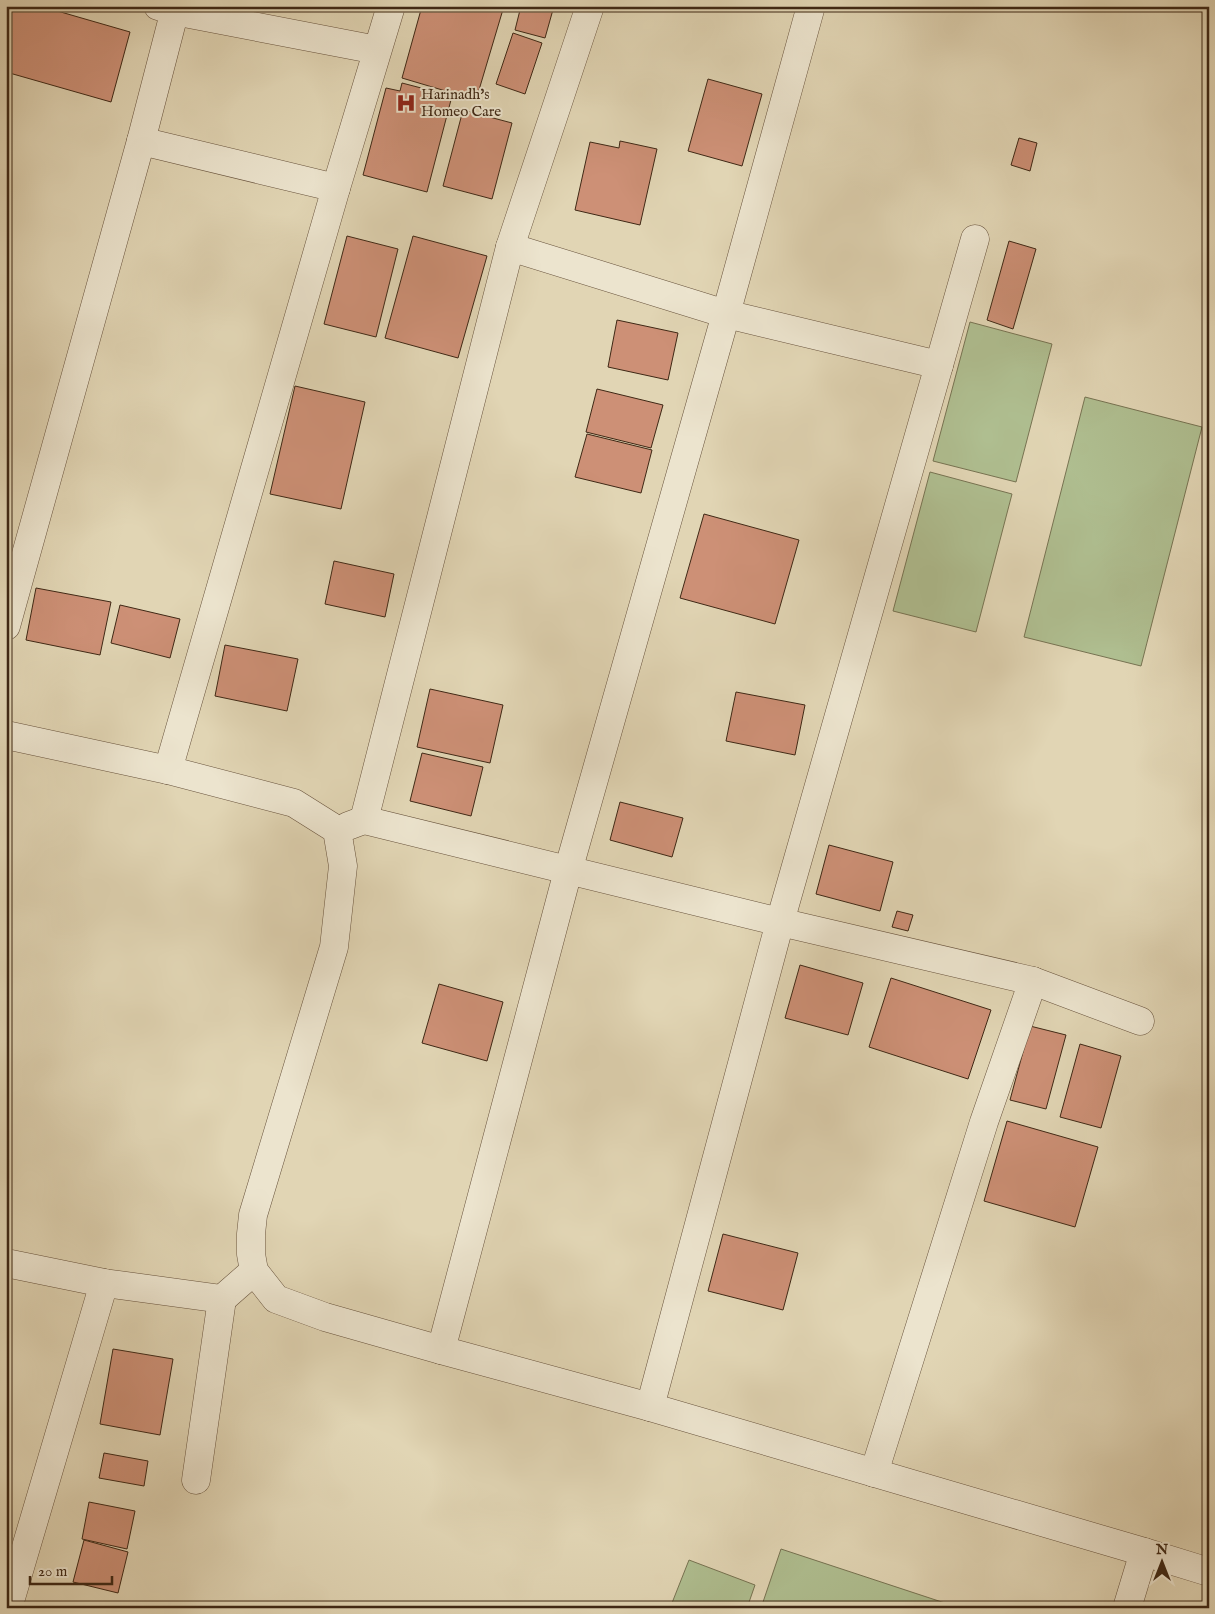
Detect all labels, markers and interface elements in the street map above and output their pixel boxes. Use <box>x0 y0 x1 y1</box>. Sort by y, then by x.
place label: Harinadh's Homeo Care <box>421 85 501 121</box>
hospital icon: Harinadh's Homeo Care <box>395 92 417 114</box>
north arrow <box>1138 1536 1188 1586</box>
text: N <box>1155 1541 1168 1559</box>
scale bar <box>30 1554 112 1586</box>
text: 20 m <box>38 1562 68 1581</box>

